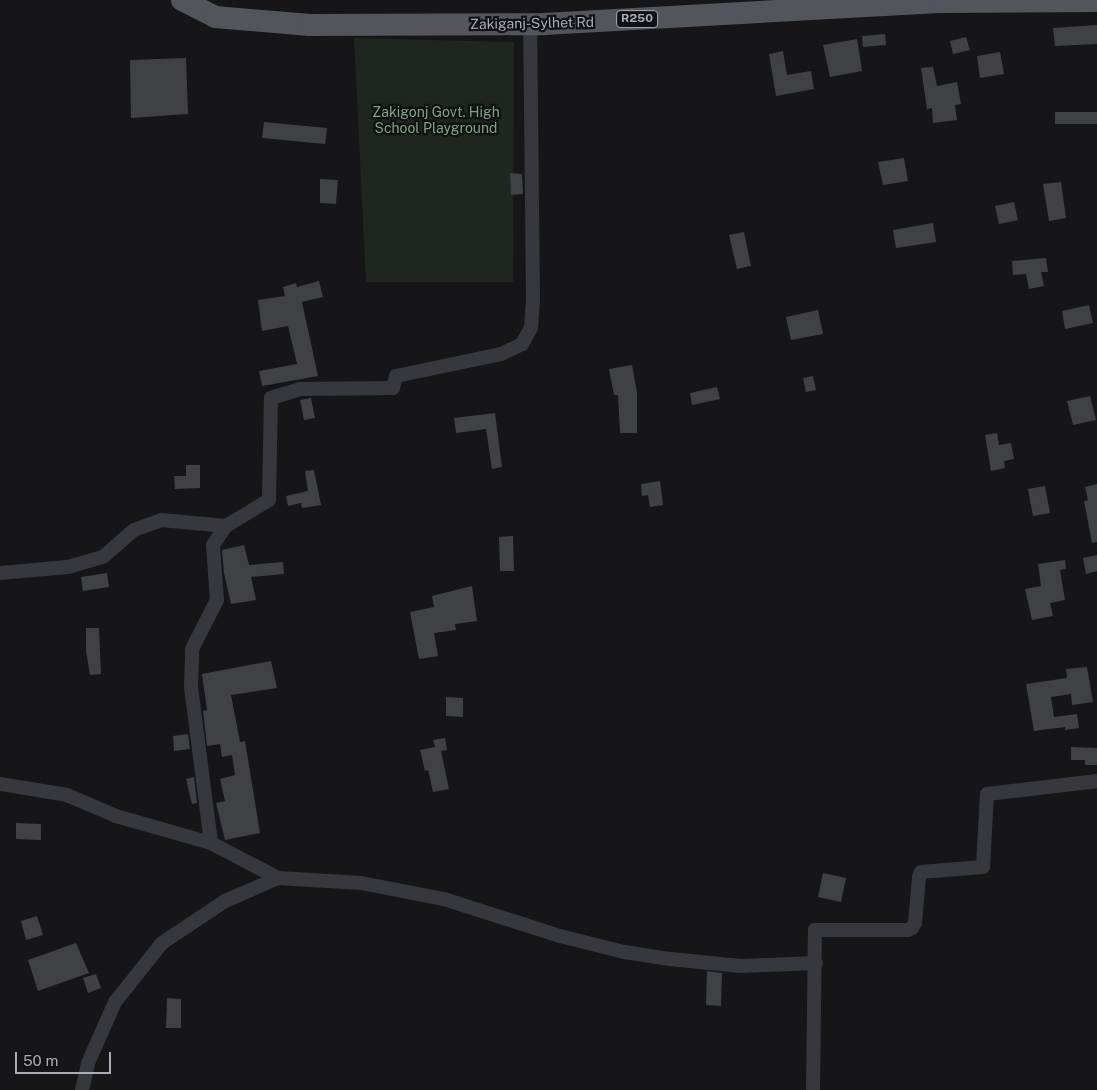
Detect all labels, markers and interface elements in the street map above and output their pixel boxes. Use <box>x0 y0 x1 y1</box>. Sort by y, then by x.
road number: R250 <box>616 10 658 28</box>
street label: Zakiganj-Sylhet Rd <box>470 14 594 32</box>
park label: Zakigonj Govt. High School Playground <box>372 104 500 136</box>
scale bar <box>18 1042 114 1074</box>
text: 50 m <box>23 1052 58 1069</box>

